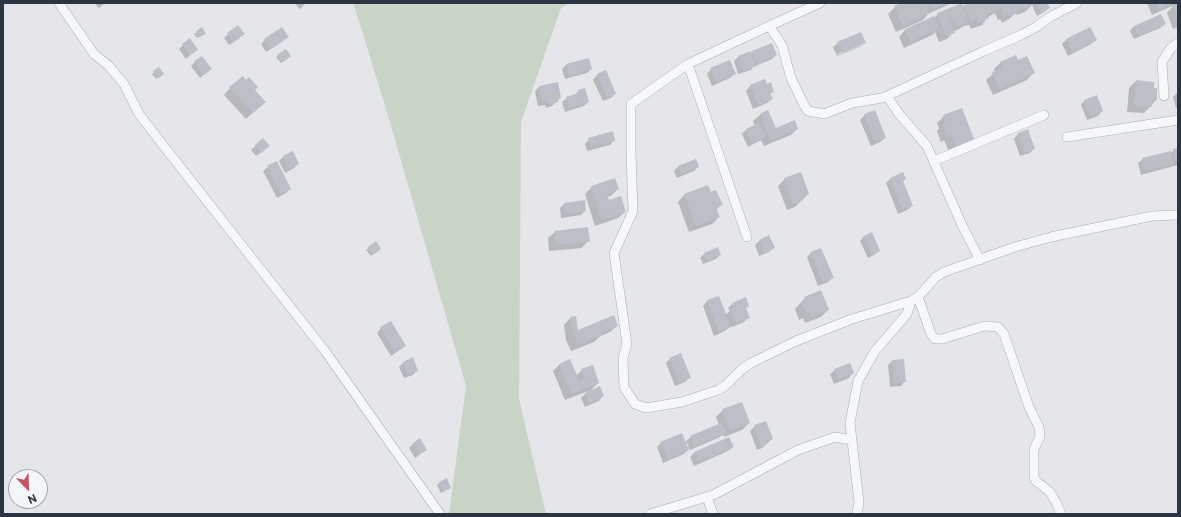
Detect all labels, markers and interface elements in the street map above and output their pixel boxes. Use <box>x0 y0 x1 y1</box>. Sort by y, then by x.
north arrow <box>8 469 48 509</box>
text: N <box>26 492 39 507</box>

